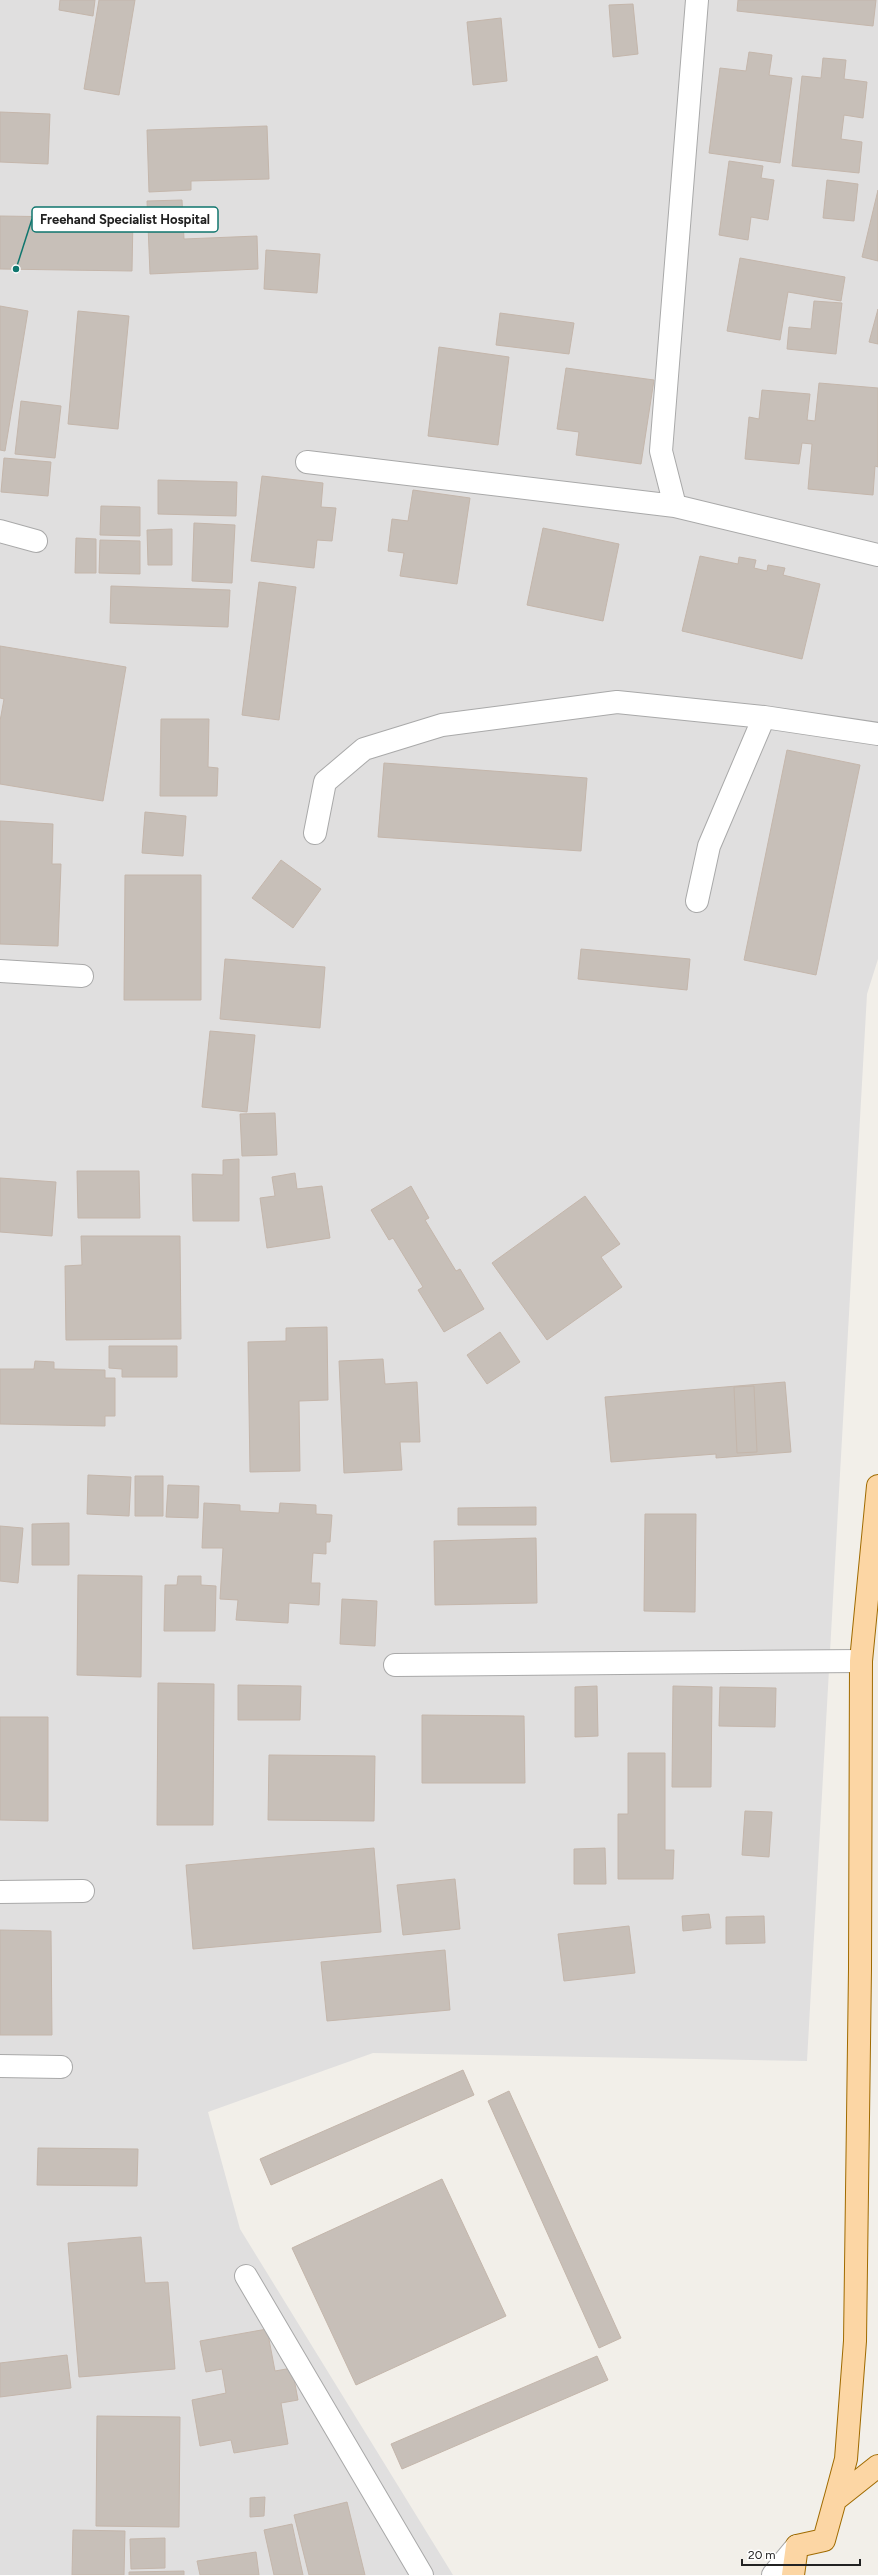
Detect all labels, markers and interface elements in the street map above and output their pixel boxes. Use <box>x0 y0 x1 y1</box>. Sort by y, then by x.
callout: Freehand Specialist Hospital <box>32 207 218 232</box>
text: Freehand Specialist Hospital <box>40 212 210 227</box>
scale bar <box>742 2541 860 2567</box>
text: 20 m <box>748 2548 776 2562</box>

